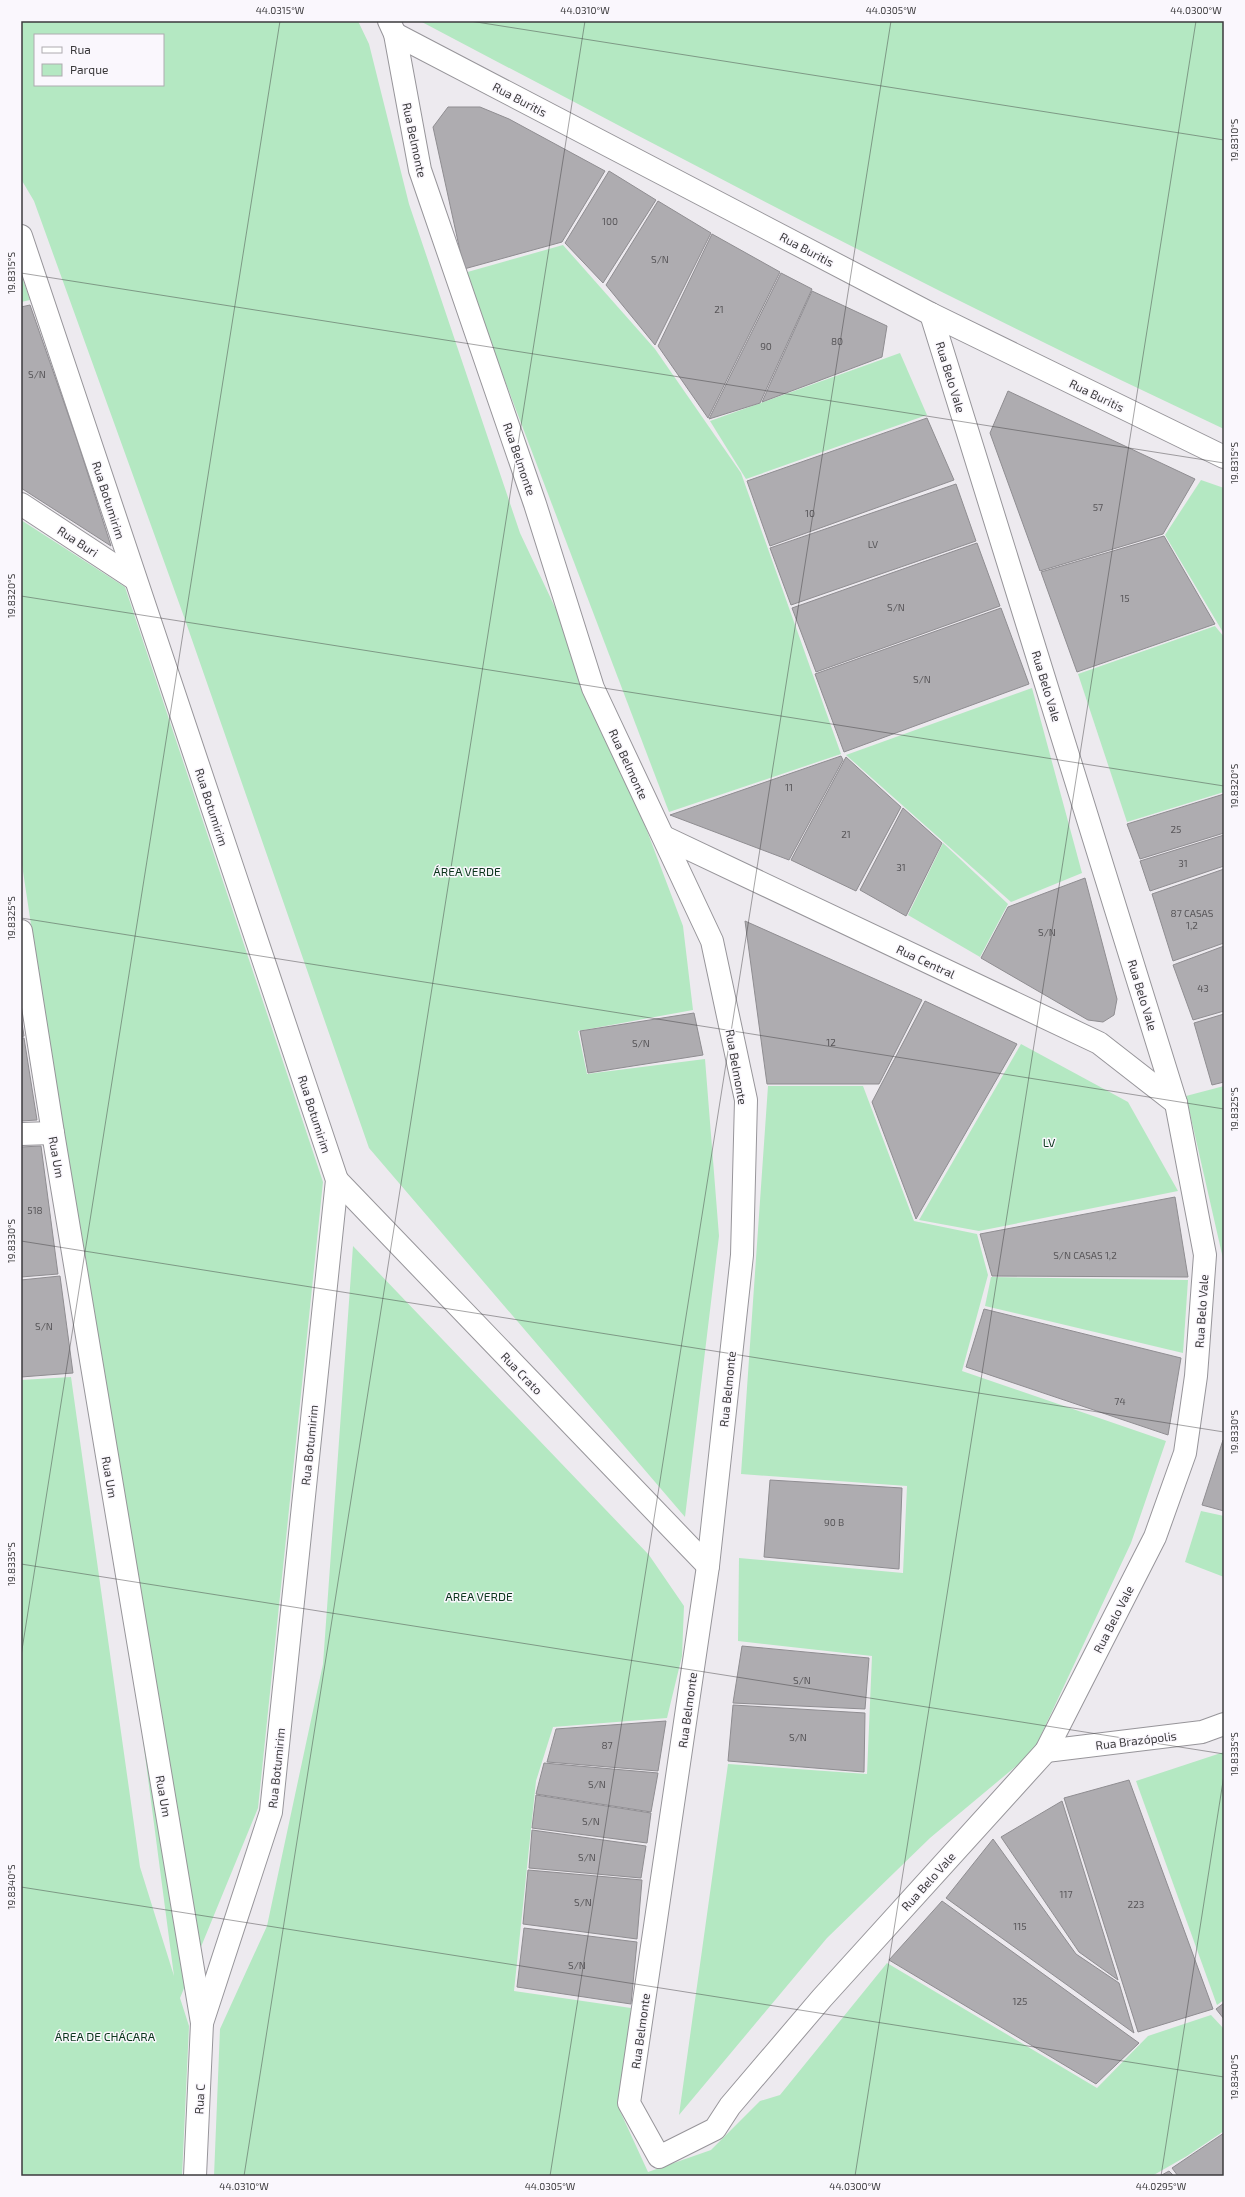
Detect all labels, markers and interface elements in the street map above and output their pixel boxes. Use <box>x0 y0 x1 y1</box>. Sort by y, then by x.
text: 44.0315°W <box>256 4 305 16</box>
text: 44.0310°W <box>560 4 610 16</box>
text: 44.0305°W <box>866 4 917 16</box>
text: 44.0300°W <box>1170 4 1222 16</box>
legend <box>34 34 164 86</box>
text: Rua <box>70 42 91 56</box>
text: Parque <box>70 62 108 76</box>
street label: Rua Buritis <box>491 79 549 119</box>
street label: Rua Belmonte <box>400 101 430 179</box>
text: 19.8310°S <box>1228 118 1240 161</box>
house number: 100 <box>602 215 618 227</box>
street label: Rua Buritis <box>778 229 836 269</box>
text: 19.8315°S <box>5 252 17 294</box>
house number: S/N <box>651 253 669 265</box>
house number: 21 <box>714 303 724 315</box>
house number: 80 <box>831 335 843 347</box>
house number: 90 <box>760 340 772 352</box>
street label: Rua Belo Vale <box>934 340 968 414</box>
house number: S/N <box>28 368 46 380</box>
street label: Rua Buritis <box>1067 376 1127 414</box>
street label: Rua Belmonte <box>501 421 539 497</box>
text: 19.8315°S <box>1228 442 1240 484</box>
street label: Rua Botumirim <box>90 459 128 541</box>
house number: 57 <box>1093 501 1103 513</box>
house number: 10 <box>805 507 815 519</box>
street label: Rua Buri <box>55 523 101 559</box>
house number: LV <box>868 538 878 550</box>
text: 19.8320°S <box>5 573 17 618</box>
house number: 15 <box>1120 592 1130 604</box>
house number: S/N <box>887 601 905 613</box>
street label: Rua Belo Vale <box>1030 649 1064 723</box>
house number: S/N <box>913 673 931 685</box>
street label: Rua Belmonte <box>607 726 651 802</box>
text: 19.8320°S <box>1228 763 1240 808</box>
street label: Rua Botumirim <box>193 766 231 848</box>
house number: 11 <box>785 781 793 793</box>
house number: 25 <box>1171 823 1181 835</box>
house number: 21 <box>841 828 851 840</box>
house number: 31 <box>1178 857 1188 869</box>
house number: 31 <box>896 861 906 873</box>
park label: ÁREA VERDE <box>433 864 501 878</box>
text: 19.8325°S <box>5 896 17 940</box>
house number: 87 CASAS 1,2 <box>1171 907 1214 931</box>
house number: S/N <box>1038 926 1056 938</box>
street label: Rua Central <box>894 941 958 981</box>
street label: Rua Belo Vale <box>1126 958 1160 1032</box>
house number: 43 <box>1197 982 1209 994</box>
street label: Rua Belmonte <box>723 1028 751 1106</box>
house number: 12 <box>826 1036 836 1048</box>
house number: S/N <box>632 1037 650 1049</box>
street label: Rua Botumirim <box>296 1073 334 1155</box>
text: 19.8325°S <box>1228 1087 1240 1131</box>
street label: Rua Um <box>46 1135 68 1179</box>
park label: LV <box>1043 1135 1056 1149</box>
house number: 518 <box>27 1204 43 1216</box>
text: 19.8330°S <box>5 1218 17 1263</box>
house number: S/N CASAS 1,2 <box>1053 1249 1117 1261</box>
street label: Rua Belo Vale <box>1191 1274 1211 1348</box>
house number: S/N <box>35 1320 53 1332</box>
street label: Rua Crato <box>499 1349 546 1397</box>
street label: Rua Belmonte <box>716 1350 738 1428</box>
house number: 74 <box>1114 1395 1126 1407</box>
street label: Rua Botumirim <box>298 1404 320 1486</box>
text: 19.8330°S <box>1228 1409 1240 1454</box>
street label: Rua Um <box>99 1455 121 1499</box>
house number: 90 B <box>824 1516 844 1528</box>
text: 19.8335°S <box>5 1542 17 1586</box>
street label: Rua Belo Vale <box>1090 1583 1136 1655</box>
park label: AREA VERDE <box>445 1589 513 1603</box>
street label: Rua Belmonte <box>675 1671 699 1749</box>
house number: S/N <box>793 1674 811 1686</box>
street label: Rua Botumirim <box>265 1727 287 1809</box>
street label: Rua Brazópolis <box>1095 1728 1177 1752</box>
house number: S/N <box>789 1731 807 1743</box>
text: 19.8335°S <box>1228 1732 1240 1776</box>
house number: 87 <box>601 1739 613 1751</box>
street label: Rua Um <box>153 1774 175 1818</box>
house number: S/N <box>588 1778 606 1790</box>
house number: S/N <box>582 1815 600 1827</box>
street label: Rua Belo Vale <box>898 1849 958 1913</box>
house number: S/N <box>578 1851 596 1863</box>
text: 19.8340°S <box>5 1864 17 1910</box>
house number: 117 <box>1059 1888 1073 1900</box>
house number: S/N <box>574 1896 592 1908</box>
house number: 223 <box>1128 1898 1144 1910</box>
house number: 115 <box>1013 1920 1027 1932</box>
house number: S/N <box>568 1959 586 1971</box>
street label: Rua Belmonte <box>628 1992 652 2070</box>
house number: 125 <box>1013 1995 1027 2007</box>
park label: ÁREA DE CHÁCARA <box>55 2029 156 2043</box>
text: 19.8340°S <box>1228 2054 1240 2100</box>
street label: Rua C <box>191 2083 207 2115</box>
text: 44.0310°W <box>219 2180 269 2192</box>
text: 44.0305°W <box>525 2180 576 2192</box>
text: 44.0300°W <box>829 2180 881 2192</box>
text: 44.0295°W <box>1136 2180 1187 2192</box>

